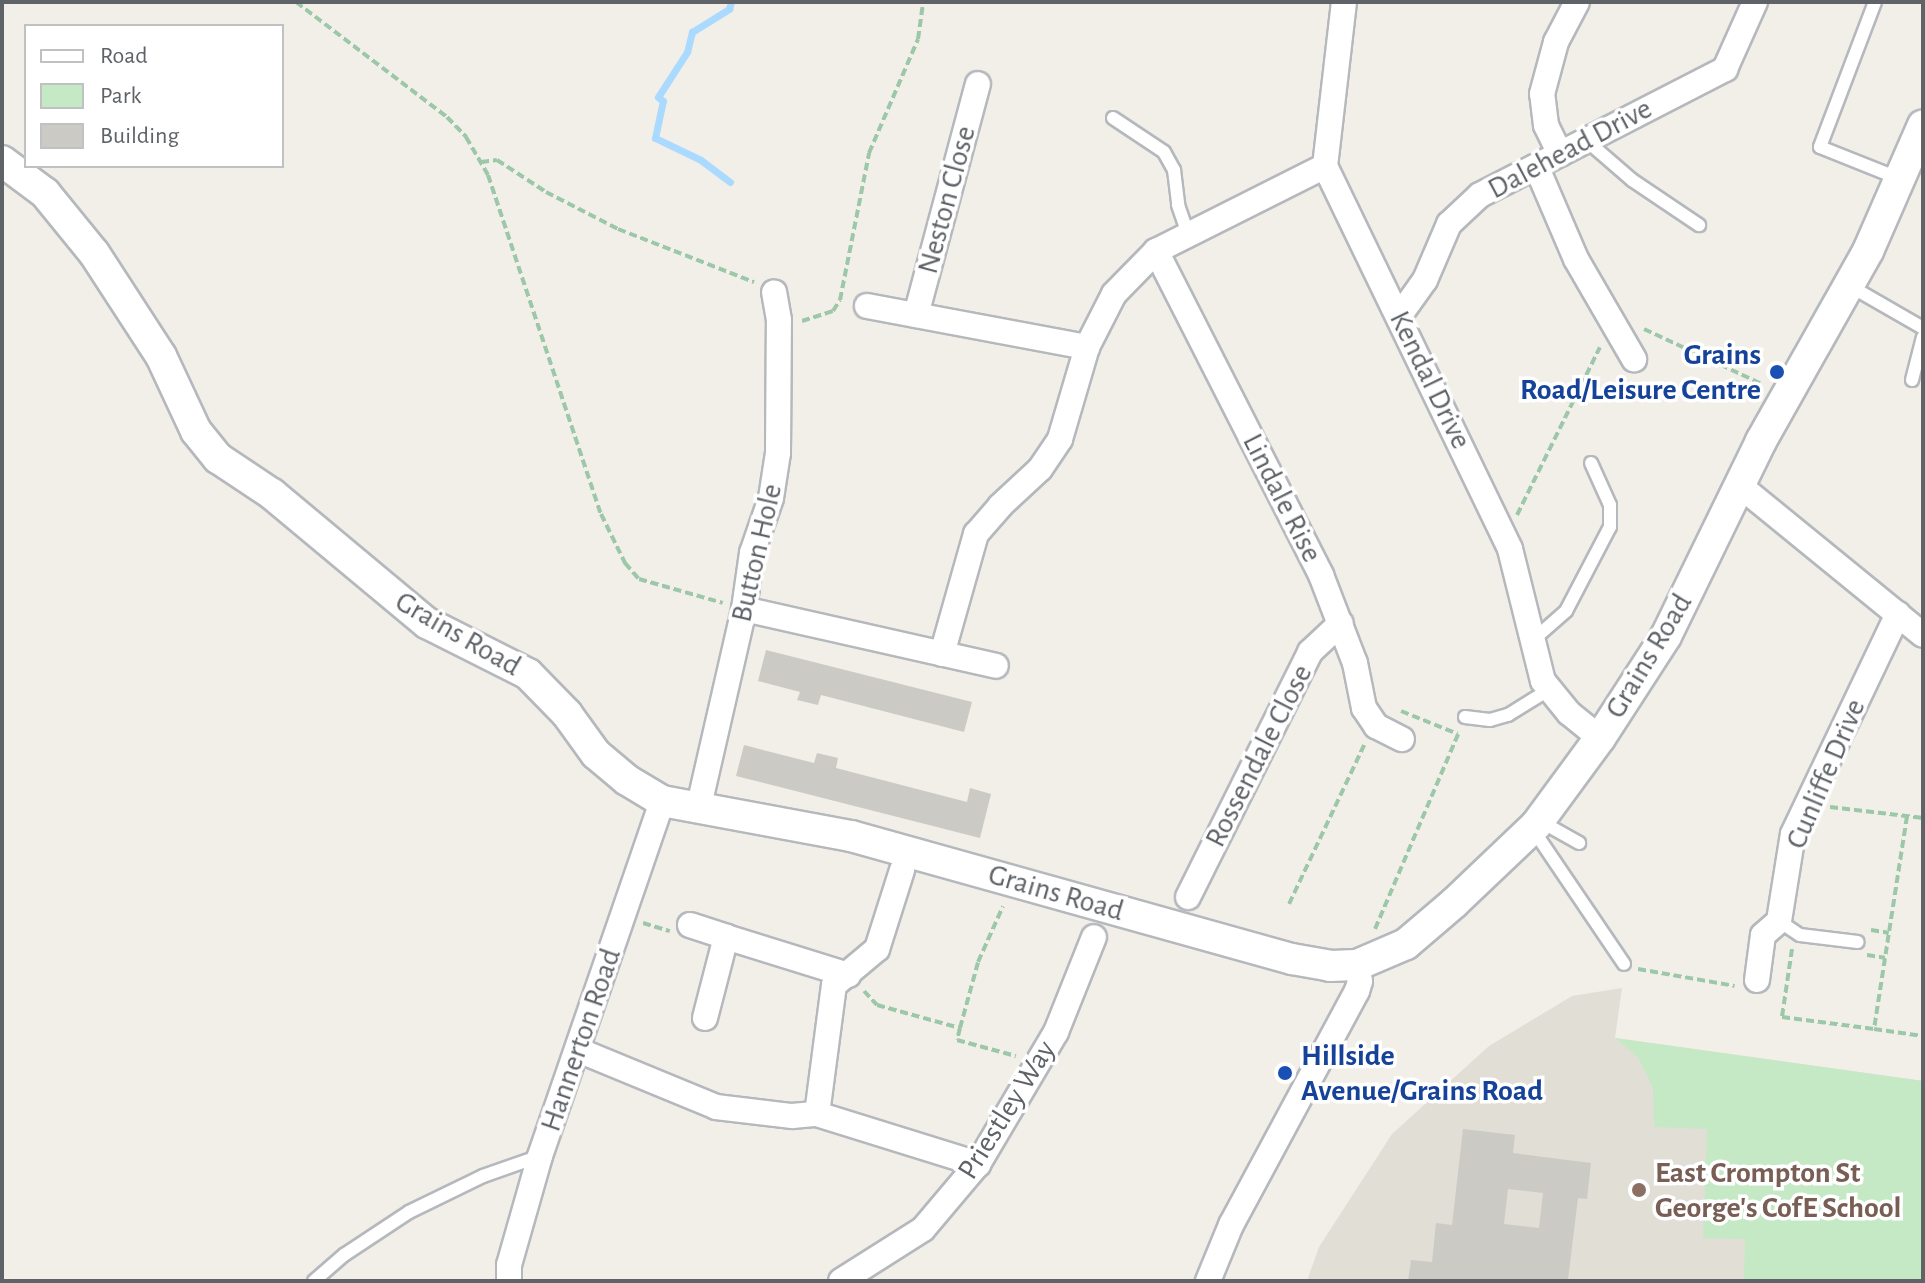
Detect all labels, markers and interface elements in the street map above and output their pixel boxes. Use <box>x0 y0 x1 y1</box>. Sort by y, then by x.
legend <box>24 24 284 168</box>
text: Road <box>100 44 148 68</box>
text: Park <box>100 84 141 108</box>
street label: Dalehead Drive <box>1482 91 1658 207</box>
street label: Neston Close <box>910 122 984 278</box>
text: Building <box>100 124 179 148</box>
street label: Kendal Drive <box>1381 305 1479 455</box>
place label: Grains Road/Leisure Centre <box>1520 337 1761 408</box>
marker: Grains Road/Leisure Centre <box>1768 363 1786 381</box>
street label: Lindale Rise <box>1234 428 1330 568</box>
street label: Button Hole <box>724 480 790 626</box>
street label: Grains Road <box>389 584 527 684</box>
street label: Grains Road <box>1598 587 1700 725</box>
street label: Rossendale Close <box>1198 659 1320 853</box>
street label: Cunliffe Drive <box>1778 694 1874 854</box>
street label: Grains Road <box>984 857 1128 929</box>
street label: Hannerton Road <box>533 944 629 1136</box>
street label: Priestley Way <box>950 1034 1064 1186</box>
place label: Hillside Avenue/Grains Road <box>1301 1038 1543 1108</box>
marker: Hillside Avenue/Grains Road <box>1276 1064 1294 1082</box>
place label: East Crompton St George's CofE School <box>1655 1155 1902 1226</box>
marker: East Crompton St George's CofE School <box>1630 1181 1648 1199</box>

